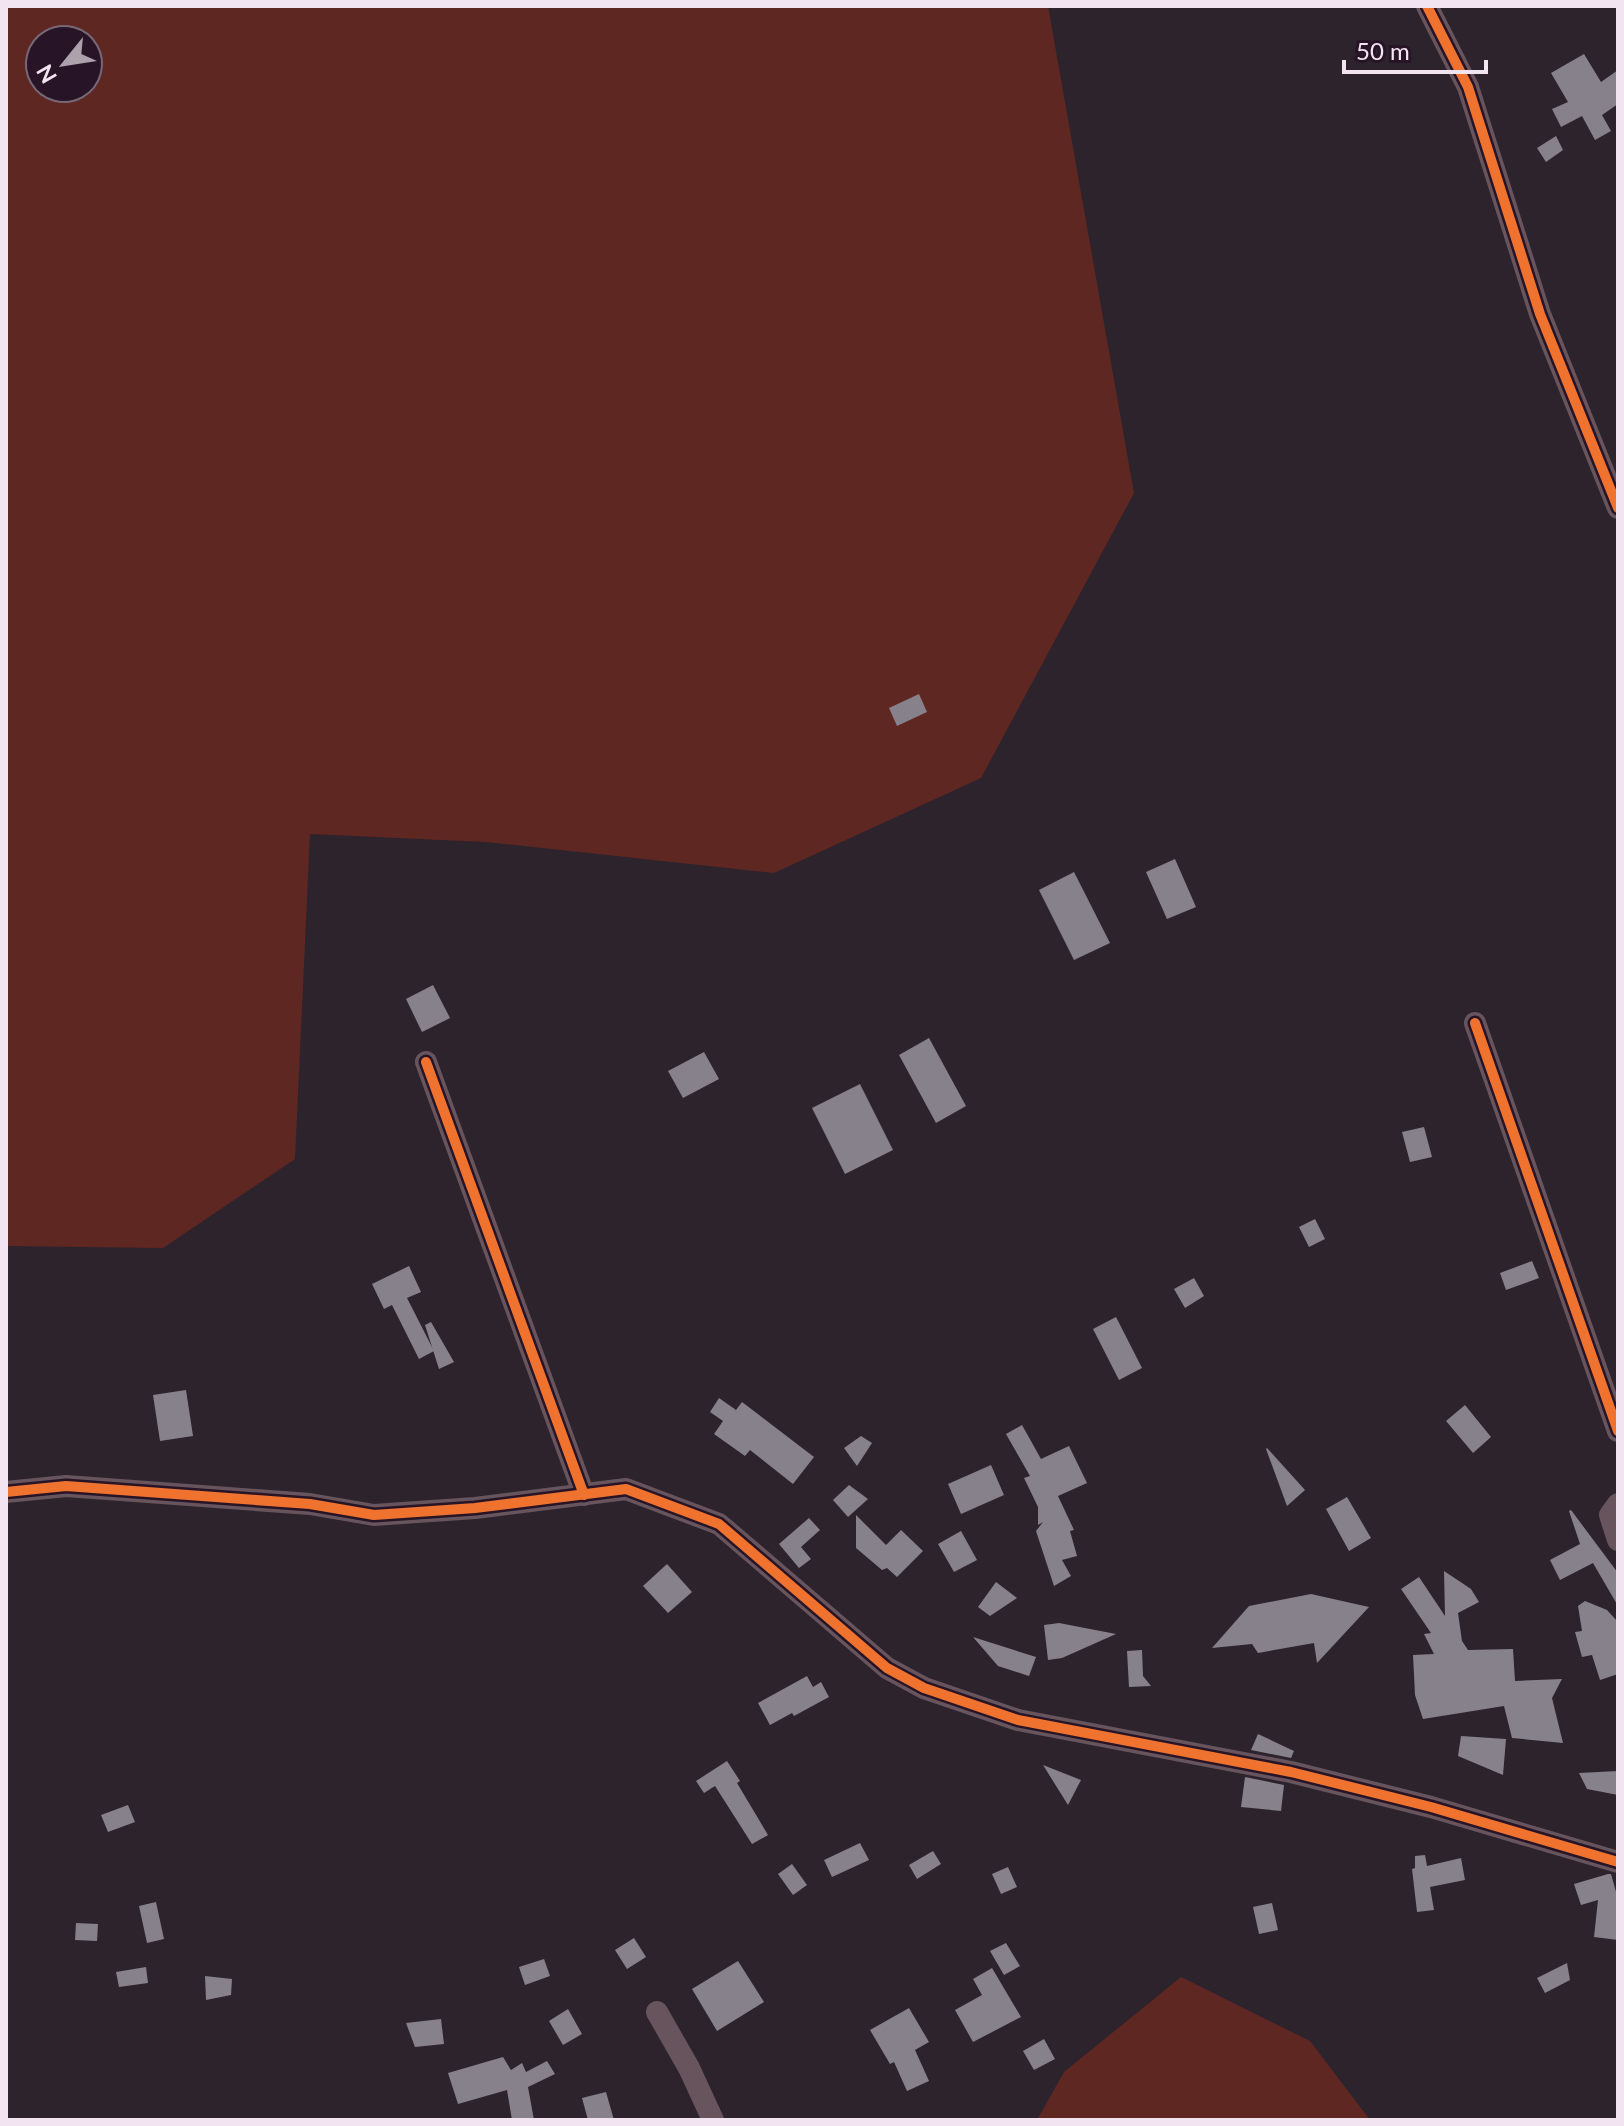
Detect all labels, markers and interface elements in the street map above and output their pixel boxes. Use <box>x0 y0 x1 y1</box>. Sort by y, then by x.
north arrow <box>24 24 104 104</box>
scale bar <box>1344 24 1486 74</box>
text: 50 m <box>1356 36 1410 65</box>
text: N <box>30 60 62 88</box>

